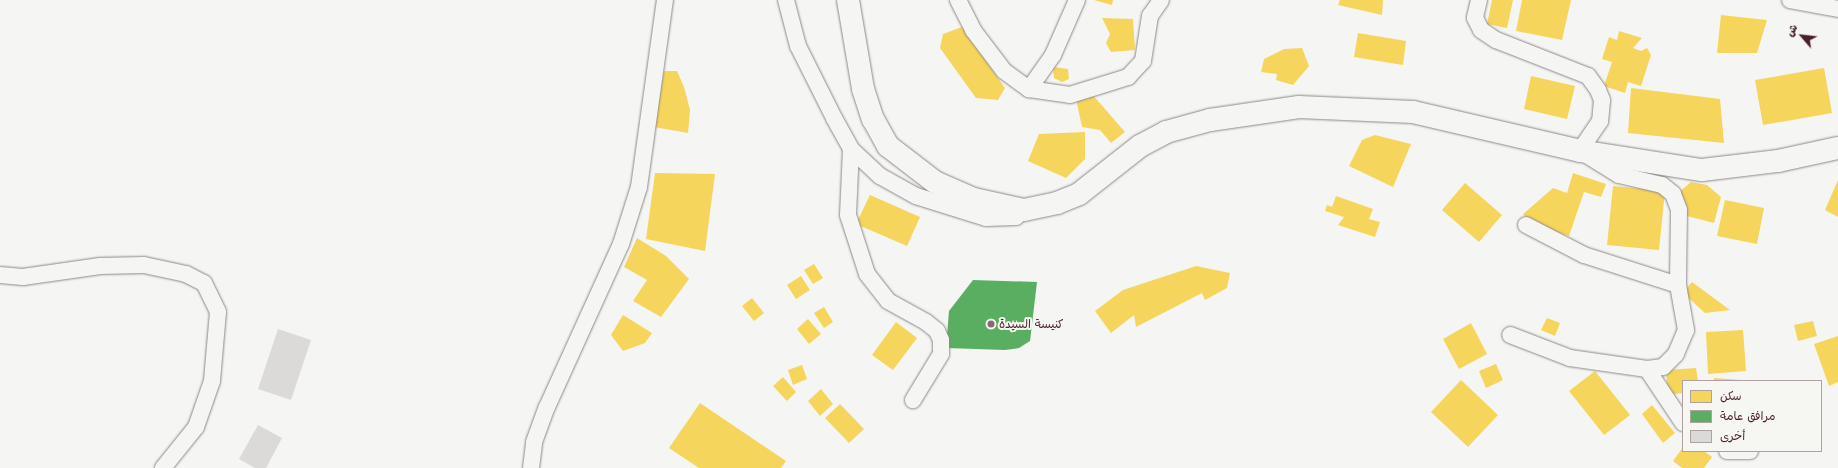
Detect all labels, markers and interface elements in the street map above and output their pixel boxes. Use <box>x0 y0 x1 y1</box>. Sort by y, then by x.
north arrow <box>1782 16 1822 56</box>
text: ش <box>1781 21 1801 39</box>
place label: كنيسة السيدة <box>999 317 1063 331</box>
marker: كنيسة السيدة <box>986 319 996 329</box>
legend <box>1682 380 1822 452</box>
text: سكن <box>1720 386 1742 404</box>
text: مرافق عامة <box>1720 406 1775 424</box>
text: أخرى <box>1720 426 1745 444</box>

